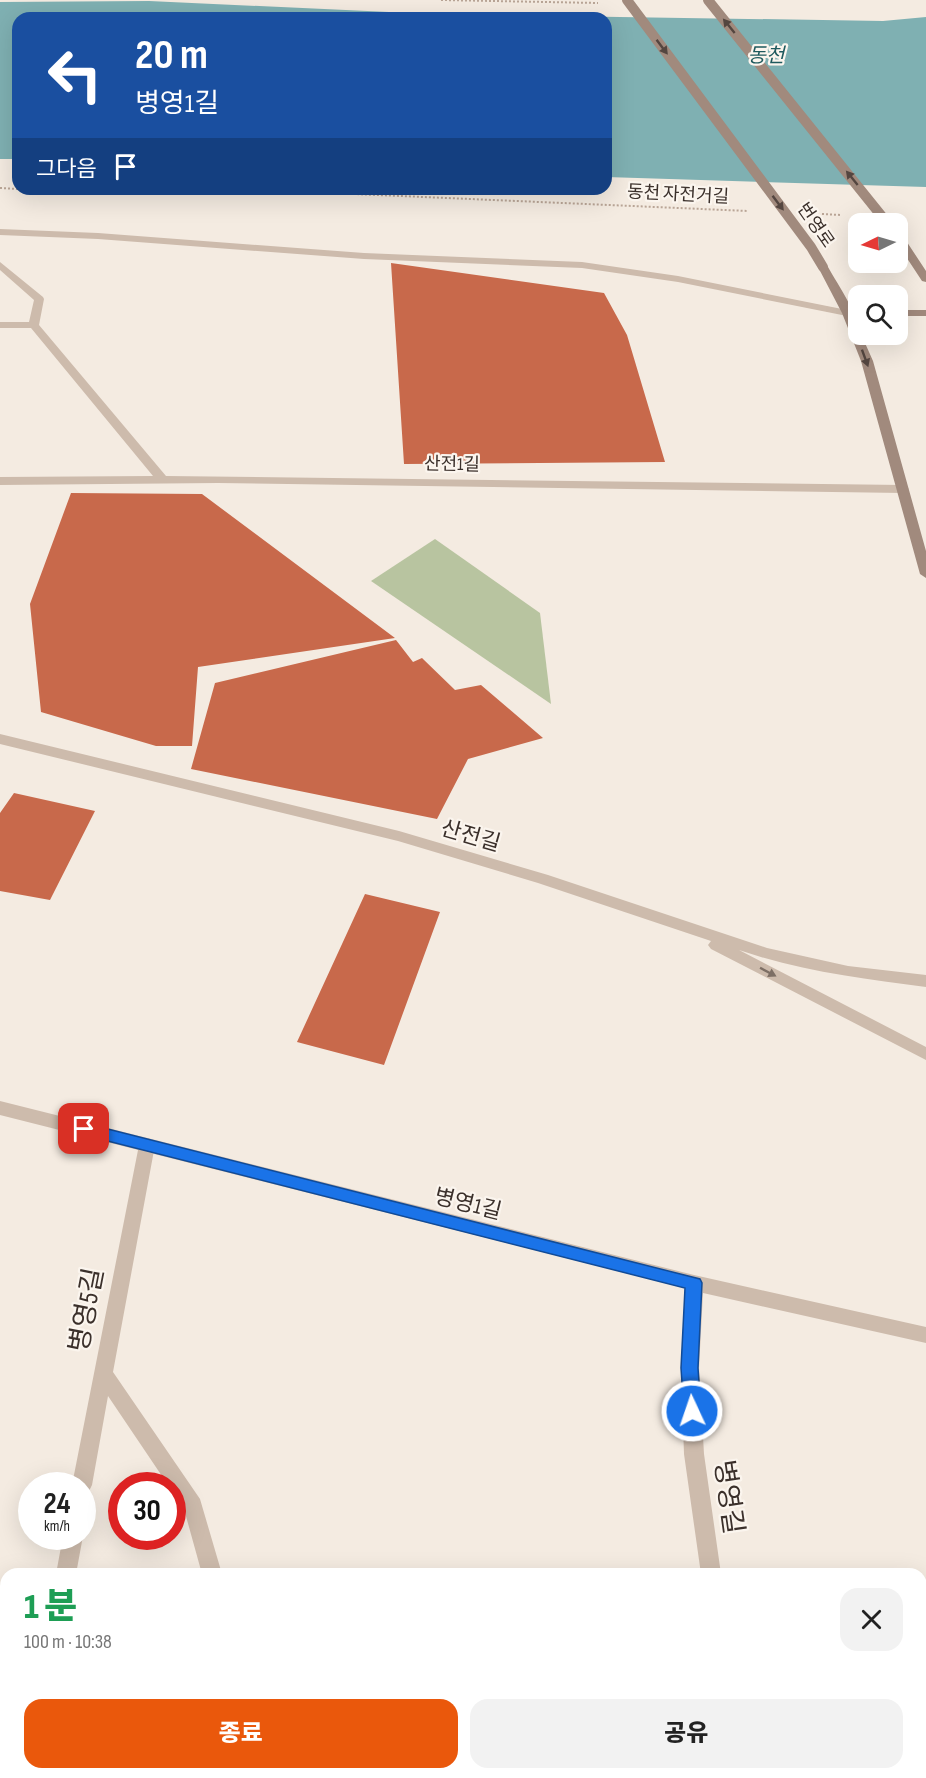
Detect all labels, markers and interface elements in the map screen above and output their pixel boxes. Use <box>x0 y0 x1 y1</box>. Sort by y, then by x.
one-way arrow <box>723 18 736 34</box>
text: 20 m <box>135 30 208 81</box>
icon: left <box>36 36 114 114</box>
one-way arrow <box>656 39 668 55</box>
water label: 동천 <box>748 44 787 68</box>
text: 병영1길 <box>135 88 219 120</box>
icon: arrive <box>109 150 142 183</box>
text: 그다음 <box>36 156 97 183</box>
one-way arrow <box>845 170 858 186</box>
street label: 동천 자전거길 <box>626 181 730 208</box>
one-way arrow <box>772 196 784 211</box>
street label: 번영로 <box>793 199 838 252</box>
north arrow <box>848 213 908 273</box>
map controls <box>848 213 908 345</box>
button: search <box>848 285 908 345</box>
one-way arrow <box>861 350 871 368</box>
street label: 산전1길 <box>424 454 480 475</box>
street label: 산전길 <box>438 815 503 858</box>
one-way arrow <box>759 967 776 977</box>
pin <box>58 1103 109 1154</box>
icon: arrive <box>67 1112 100 1145</box>
street label: 병영1길 <box>431 1183 504 1226</box>
street label: 병영5길 <box>63 1265 111 1355</box>
position arrow <box>660 1379 724 1443</box>
street label: 병영길 <box>707 1458 749 1536</box>
speed limit sign: 30 <box>108 1472 186 1550</box>
text: 24 <box>44 1486 70 1522</box>
text: km/h <box>44 1517 70 1536</box>
text: 1 분 <box>24 1586 77 1629</box>
button: close <box>840 1588 903 1651</box>
text: 100 m · 10:38 <box>24 1630 112 1654</box>
button: 종료 <box>24 1699 458 1768</box>
button: 공유 <box>470 1699 903 1768</box>

